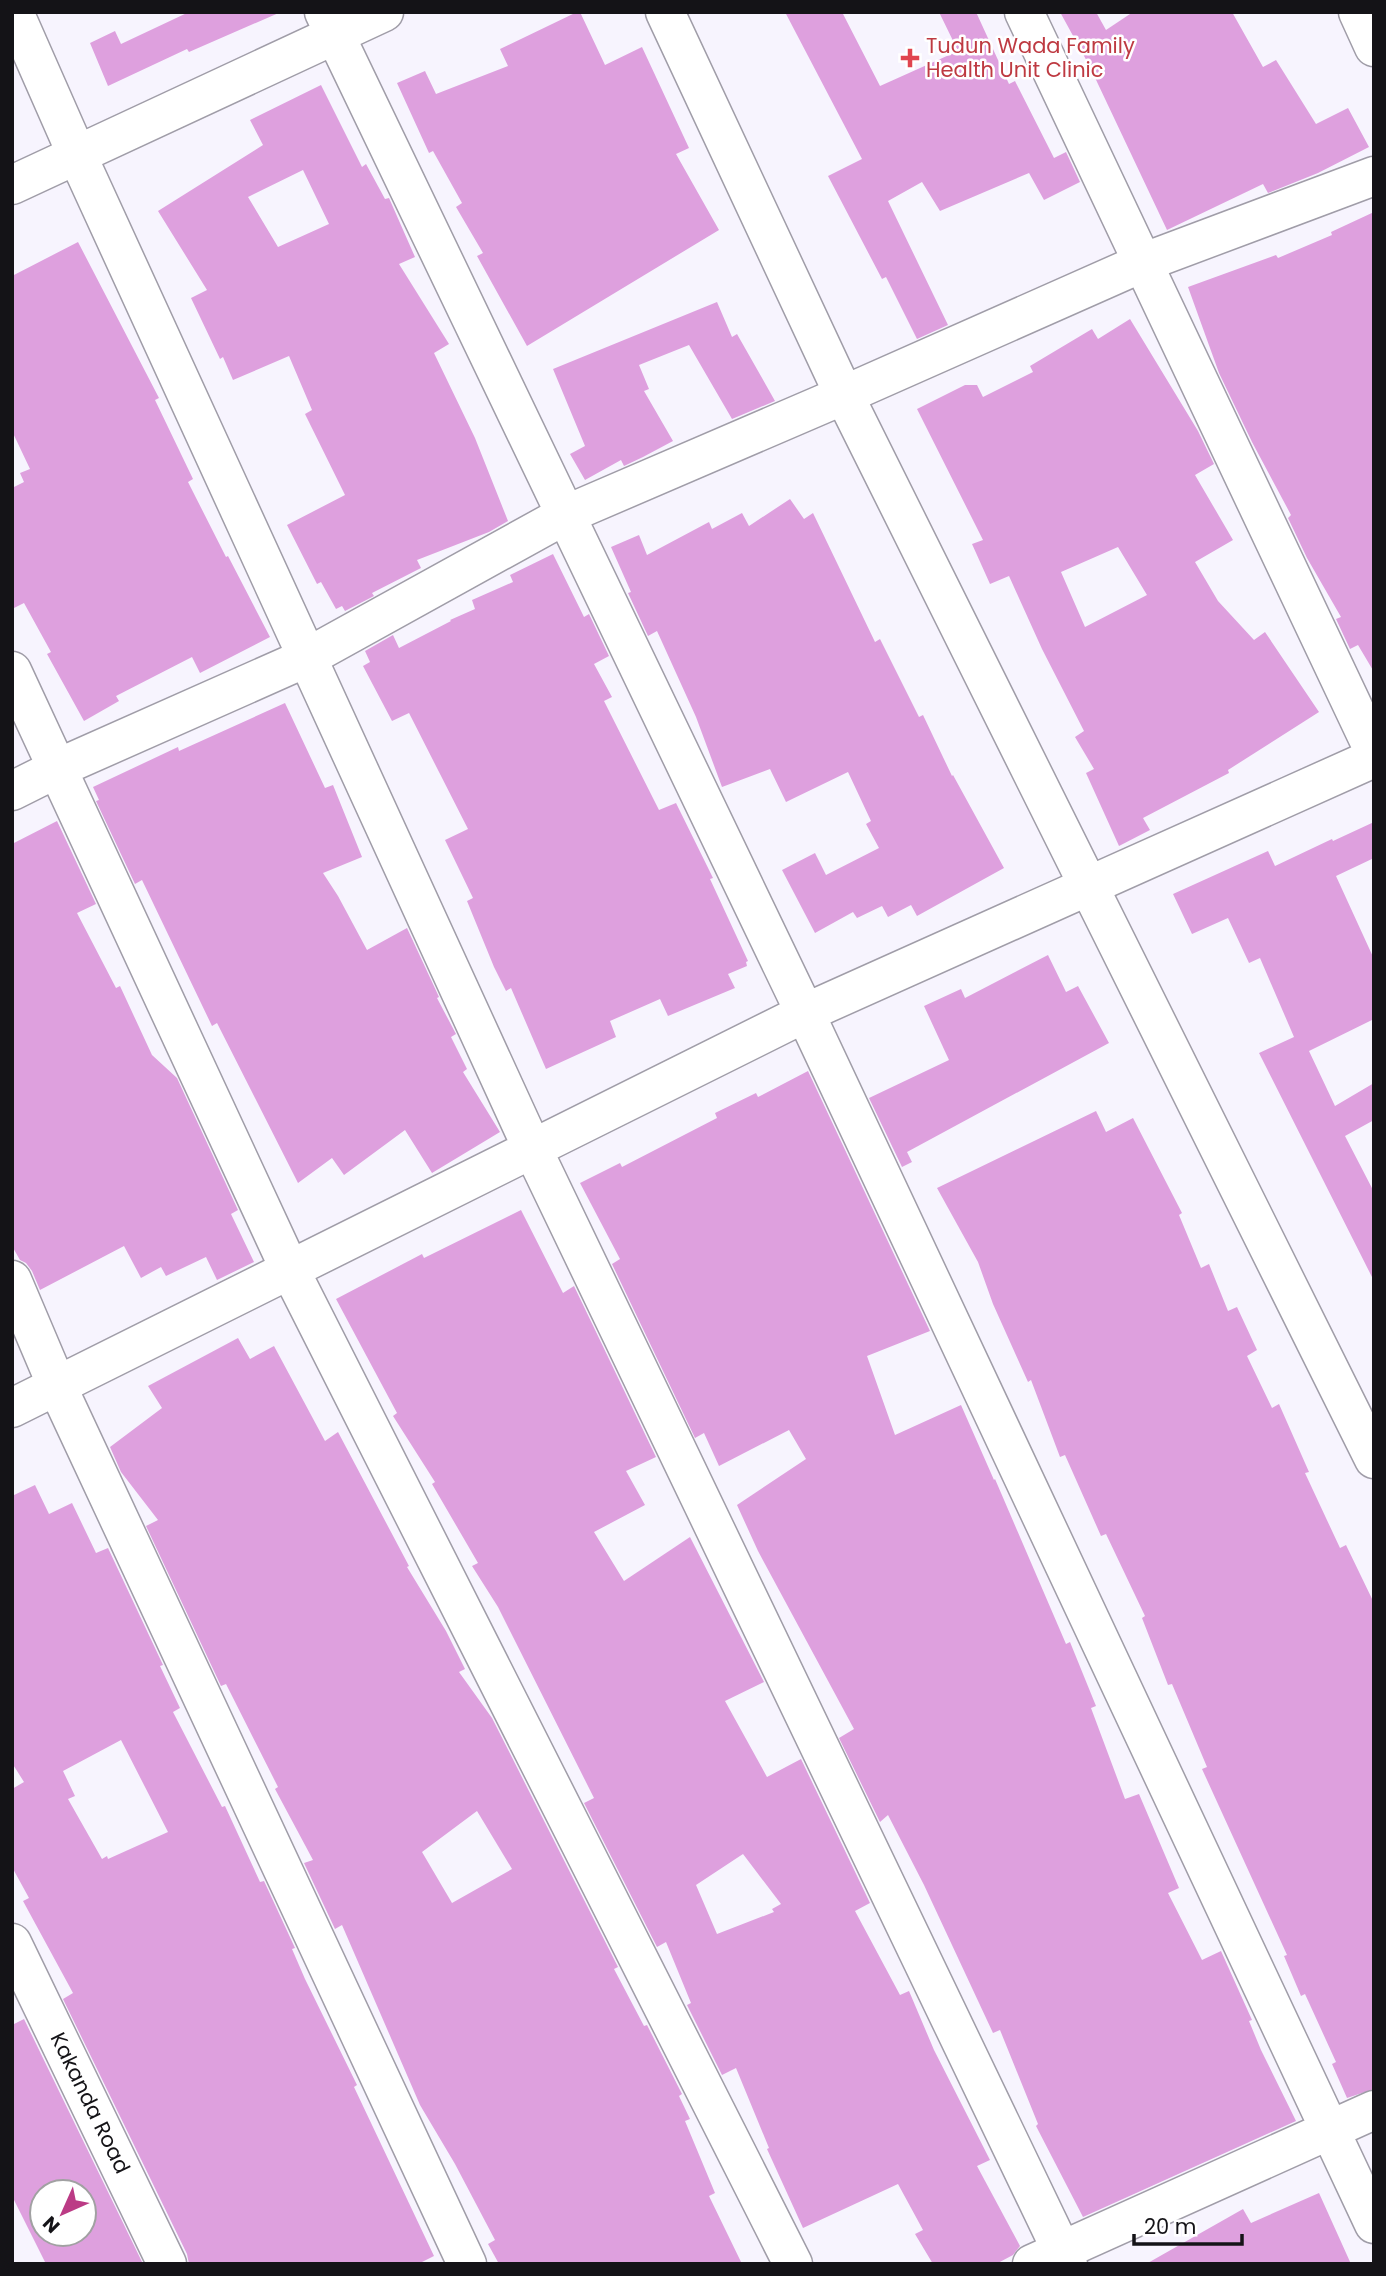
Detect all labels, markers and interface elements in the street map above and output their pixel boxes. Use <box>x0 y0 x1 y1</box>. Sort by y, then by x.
place label: Tudun Wada Family Health Unit Clinic <box>926 31 1135 84</box>
marker: Tudun Wada Family Health Unit Clinic <box>900 48 920 68</box>
street label: Kakanda Road <box>44 2027 137 2178</box>
north arrow <box>28 2178 98 2248</box>
scale bar <box>1134 2202 1242 2246</box>
text: N <box>37 2210 66 2239</box>
text: 20 m <box>1144 2212 1197 2241</box>

